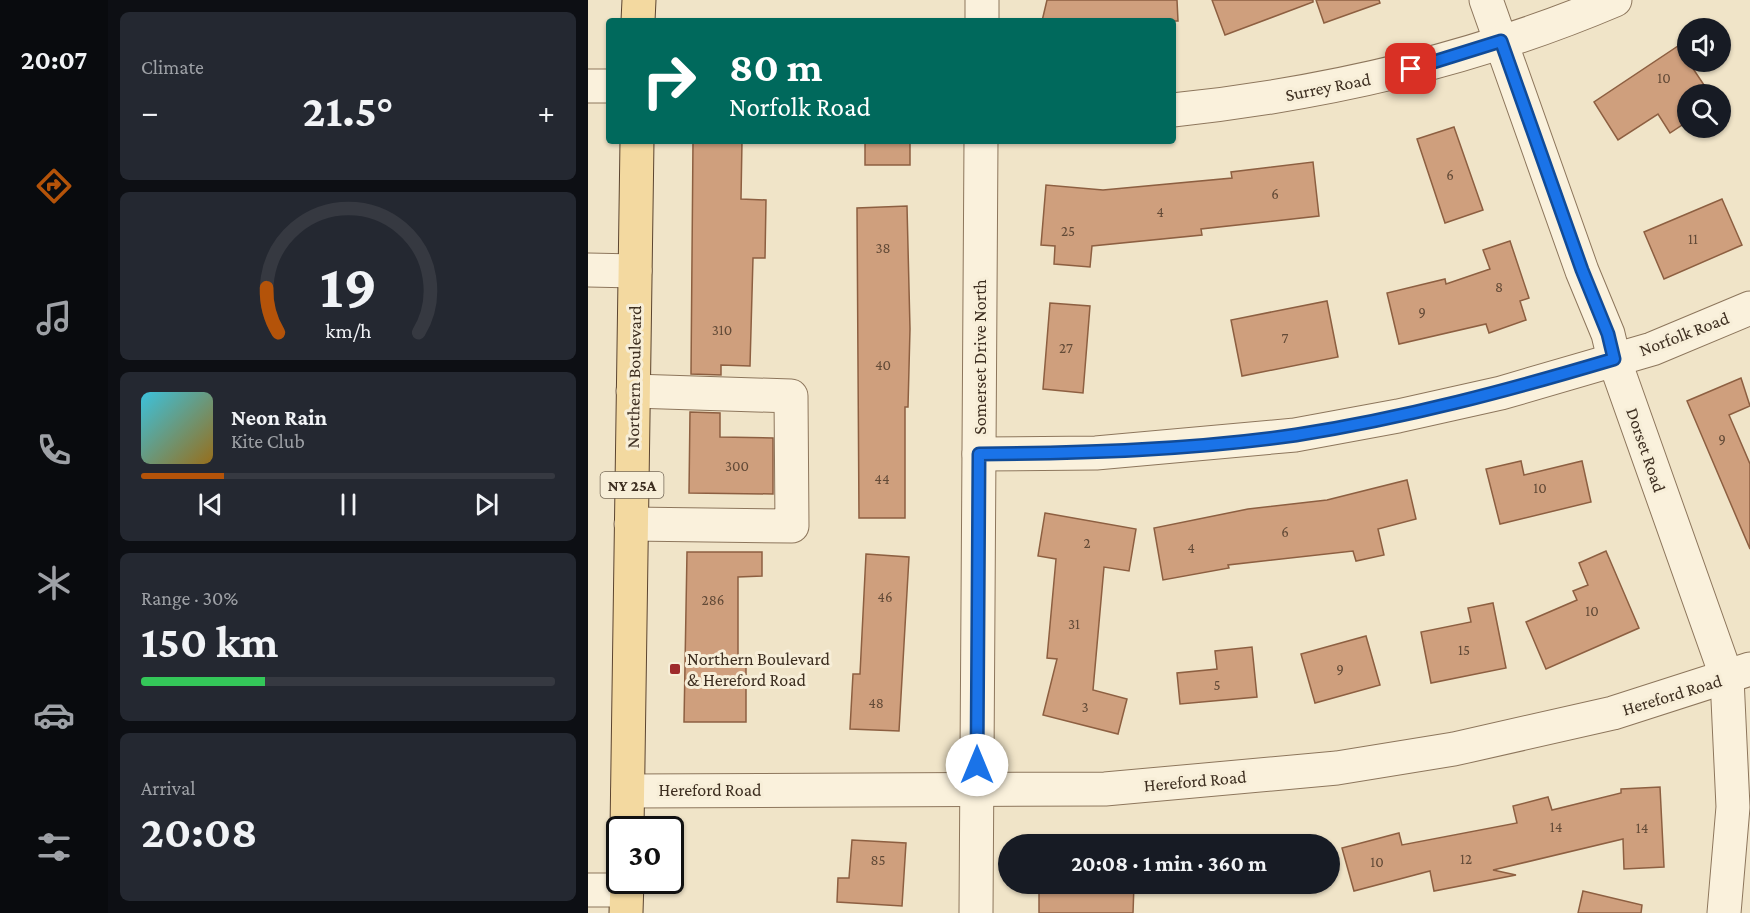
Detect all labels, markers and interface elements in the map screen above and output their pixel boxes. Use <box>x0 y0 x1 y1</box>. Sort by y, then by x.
map controls <box>1677 18 1731 138</box>
button: sound <box>1677 18 1731 72</box>
icon: right <box>630 42 708 120</box>
text: 80 m <box>729 43 823 90</box>
pin <box>1385 43 1436 94</box>
text: 20:07 <box>21 45 87 75</box>
icon: arrive <box>1394 52 1427 85</box>
text: Climate <box>141 56 204 78</box>
street label: Surrey Road <box>1284 69 1373 105</box>
house number: 10 <box>1657 70 1671 86</box>
button: search <box>1677 84 1731 138</box>
text: 21.5° <box>303 86 393 136</box>
text: Norfolk Road <box>729 92 871 122</box>
text: − <box>141 93 158 130</box>
text: + <box>538 93 555 130</box>
icon: directions <box>33 165 75 207</box>
house number: 6 <box>1446 167 1454 183</box>
house number: 6 <box>1271 186 1279 202</box>
house number: 4 <box>1156 204 1164 220</box>
house number: 25 <box>1061 223 1075 239</box>
house number: 11 <box>1688 231 1698 247</box>
house number: 38 <box>875 240 891 256</box>
text: 19 <box>319 251 377 320</box>
street label: Somerset Drive North <box>970 279 990 435</box>
house number: 8 <box>1495 279 1503 295</box>
icon: music <box>33 297 75 339</box>
house number: 9 <box>1418 304 1426 320</box>
street label: Northern Boulevard <box>623 305 645 449</box>
street label: Norfolk Road <box>1636 308 1732 360</box>
text: km/h <box>325 320 372 344</box>
house number: 310 <box>712 322 732 338</box>
house number: 7 <box>1282 330 1289 346</box>
house number: 27 <box>1059 340 1073 356</box>
house number: 40 <box>875 357 891 373</box>
text: Neon Rain <box>231 405 327 430</box>
street label: Dorset Road <box>1622 405 1670 495</box>
icon: phone <box>33 429 75 471</box>
text: Kite Club <box>231 430 305 452</box>
house number: 9 <box>1718 431 1726 447</box>
house number: 300 <box>725 458 749 474</box>
house number: 44 <box>874 471 890 487</box>
road number: NY 25A <box>600 472 664 498</box>
house number: 10 <box>1533 480 1547 496</box>
icon: previous <box>194 488 227 521</box>
icon: pause <box>332 488 365 521</box>
icon: next <box>470 488 503 521</box>
house number: 6 <box>1281 524 1289 540</box>
house number: 2 <box>1083 535 1091 551</box>
house number: 4 <box>1187 540 1195 556</box>
icon: climate <box>33 562 75 604</box>
text: Range · 30% <box>141 587 238 609</box>
house number: 46 <box>877 589 893 605</box>
house number: 286 <box>702 592 724 608</box>
house number: 10 <box>1585 603 1599 619</box>
house number: 31 <box>1068 616 1080 632</box>
text: 150 km <box>141 617 278 667</box>
house number: 15 <box>1458 642 1470 658</box>
place label: Northern Boulevard & Hereford Road <box>687 649 830 690</box>
house number: 9 <box>1336 661 1344 677</box>
marker: Northern Boulevard & Hereford Road <box>668 662 682 676</box>
street label: Hereford Road <box>1620 670 1725 720</box>
house number: 5 <box>1213 677 1221 693</box>
icon: car <box>33 694 75 736</box>
house number: 48 <box>868 695 884 711</box>
house number: 3 <box>1081 699 1089 715</box>
position arrow <box>945 733 1009 797</box>
street label: Hereford Road <box>1143 766 1248 795</box>
text: Arrival <box>141 777 195 799</box>
street label: Hereford Road <box>658 780 762 800</box>
text: 20:08 <box>141 807 257 857</box>
speed limit sign: 30 <box>606 816 684 894</box>
house number: 14 <box>1550 819 1562 835</box>
house number: 14 <box>1636 820 1648 836</box>
icon: filters <box>33 826 75 868</box>
text: 20:08 · 1 min · 360 m <box>1071 851 1267 876</box>
house number: 12 <box>1460 851 1472 867</box>
house number: 85 <box>871 852 885 868</box>
house number: 10 <box>1370 854 1384 870</box>

